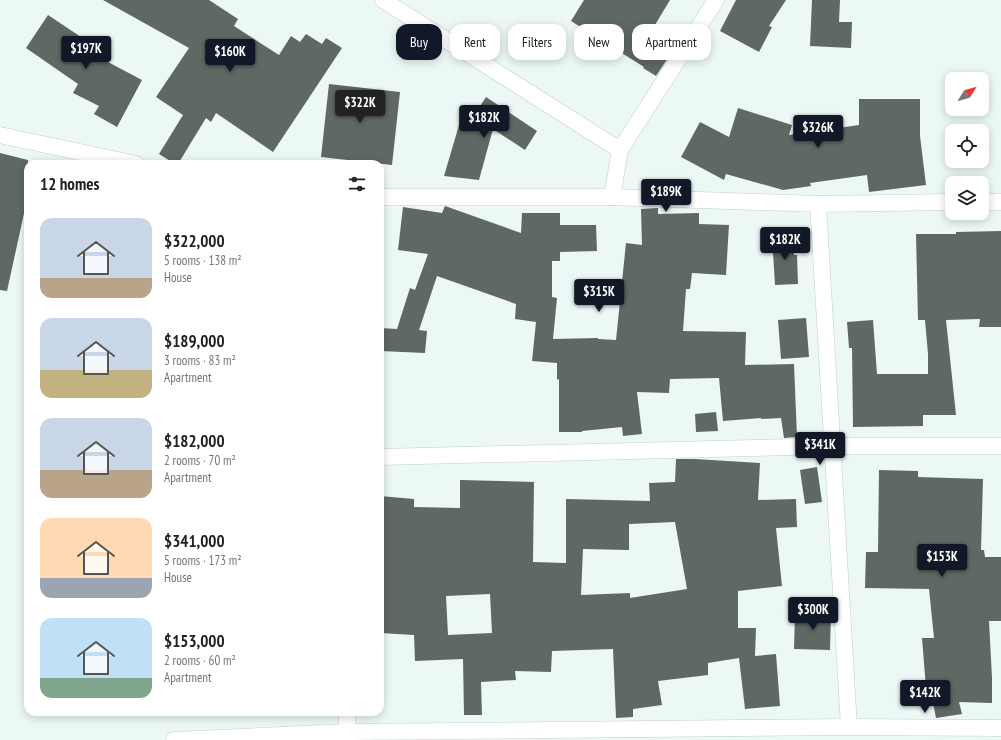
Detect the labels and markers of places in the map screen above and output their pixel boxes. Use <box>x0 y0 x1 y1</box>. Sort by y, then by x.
pin: $197K <box>58 36 114 70</box>
pin: $160K <box>202 39 258 73</box>
pin: $322K <box>332 90 388 124</box>
pin: $182K <box>456 105 512 139</box>
pin: $326K <box>790 115 846 149</box>
pin: $189K <box>638 179 694 213</box>
pin: $182K <box>757 227 813 261</box>
pin: $315K <box>571 279 627 313</box>
pin: $341K <box>792 432 848 466</box>
pin: $153K <box>914 544 970 578</box>
pin: $300K <box>785 597 841 631</box>
pin: $142K <box>897 680 953 714</box>

